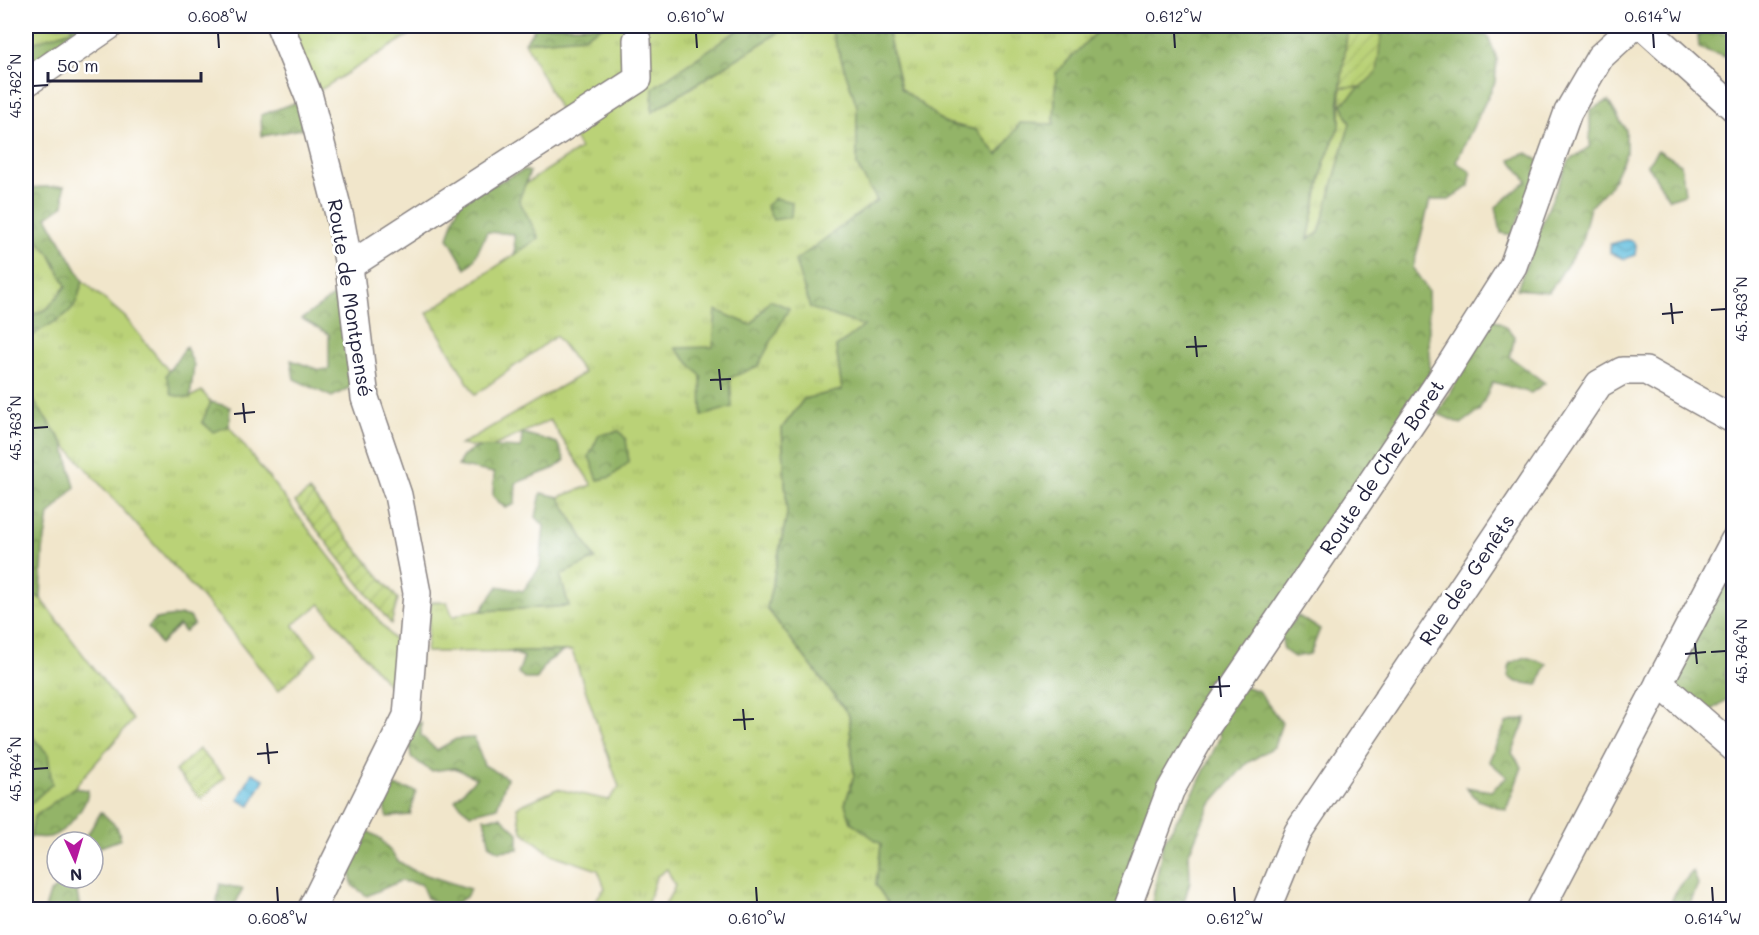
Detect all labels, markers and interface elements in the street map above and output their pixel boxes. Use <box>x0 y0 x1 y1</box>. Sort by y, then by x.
text: 0.608°W <box>188 6 248 26</box>
text: 0.610°W <box>667 6 725 26</box>
text: 0.612°W <box>1146 6 1202 26</box>
text: 0.614°W <box>1624 6 1682 26</box>
scale bar <box>48 45 201 83</box>
text: 50 m <box>57 53 99 77</box>
text: 45.762°N <box>5 54 25 118</box>
street label: Route de Montpensé <box>322 197 379 399</box>
text: 45.763°N <box>1731 276 1751 342</box>
street label: Route de Chez Boret <box>1313 374 1449 559</box>
text: 45.763°N <box>5 395 25 461</box>
street label: Rue des Genêts <box>1413 509 1520 650</box>
text: 45.764°N <box>1731 618 1751 684</box>
text: 45.764°N <box>5 736 25 802</box>
north arrow <box>45 830 105 890</box>
text: N <box>69 865 83 886</box>
text: 0.608°W <box>248 908 308 928</box>
text: 0.610°W <box>728 908 786 928</box>
text: 0.612°W <box>1207 908 1263 928</box>
text: 0.614°W <box>1684 908 1742 928</box>

